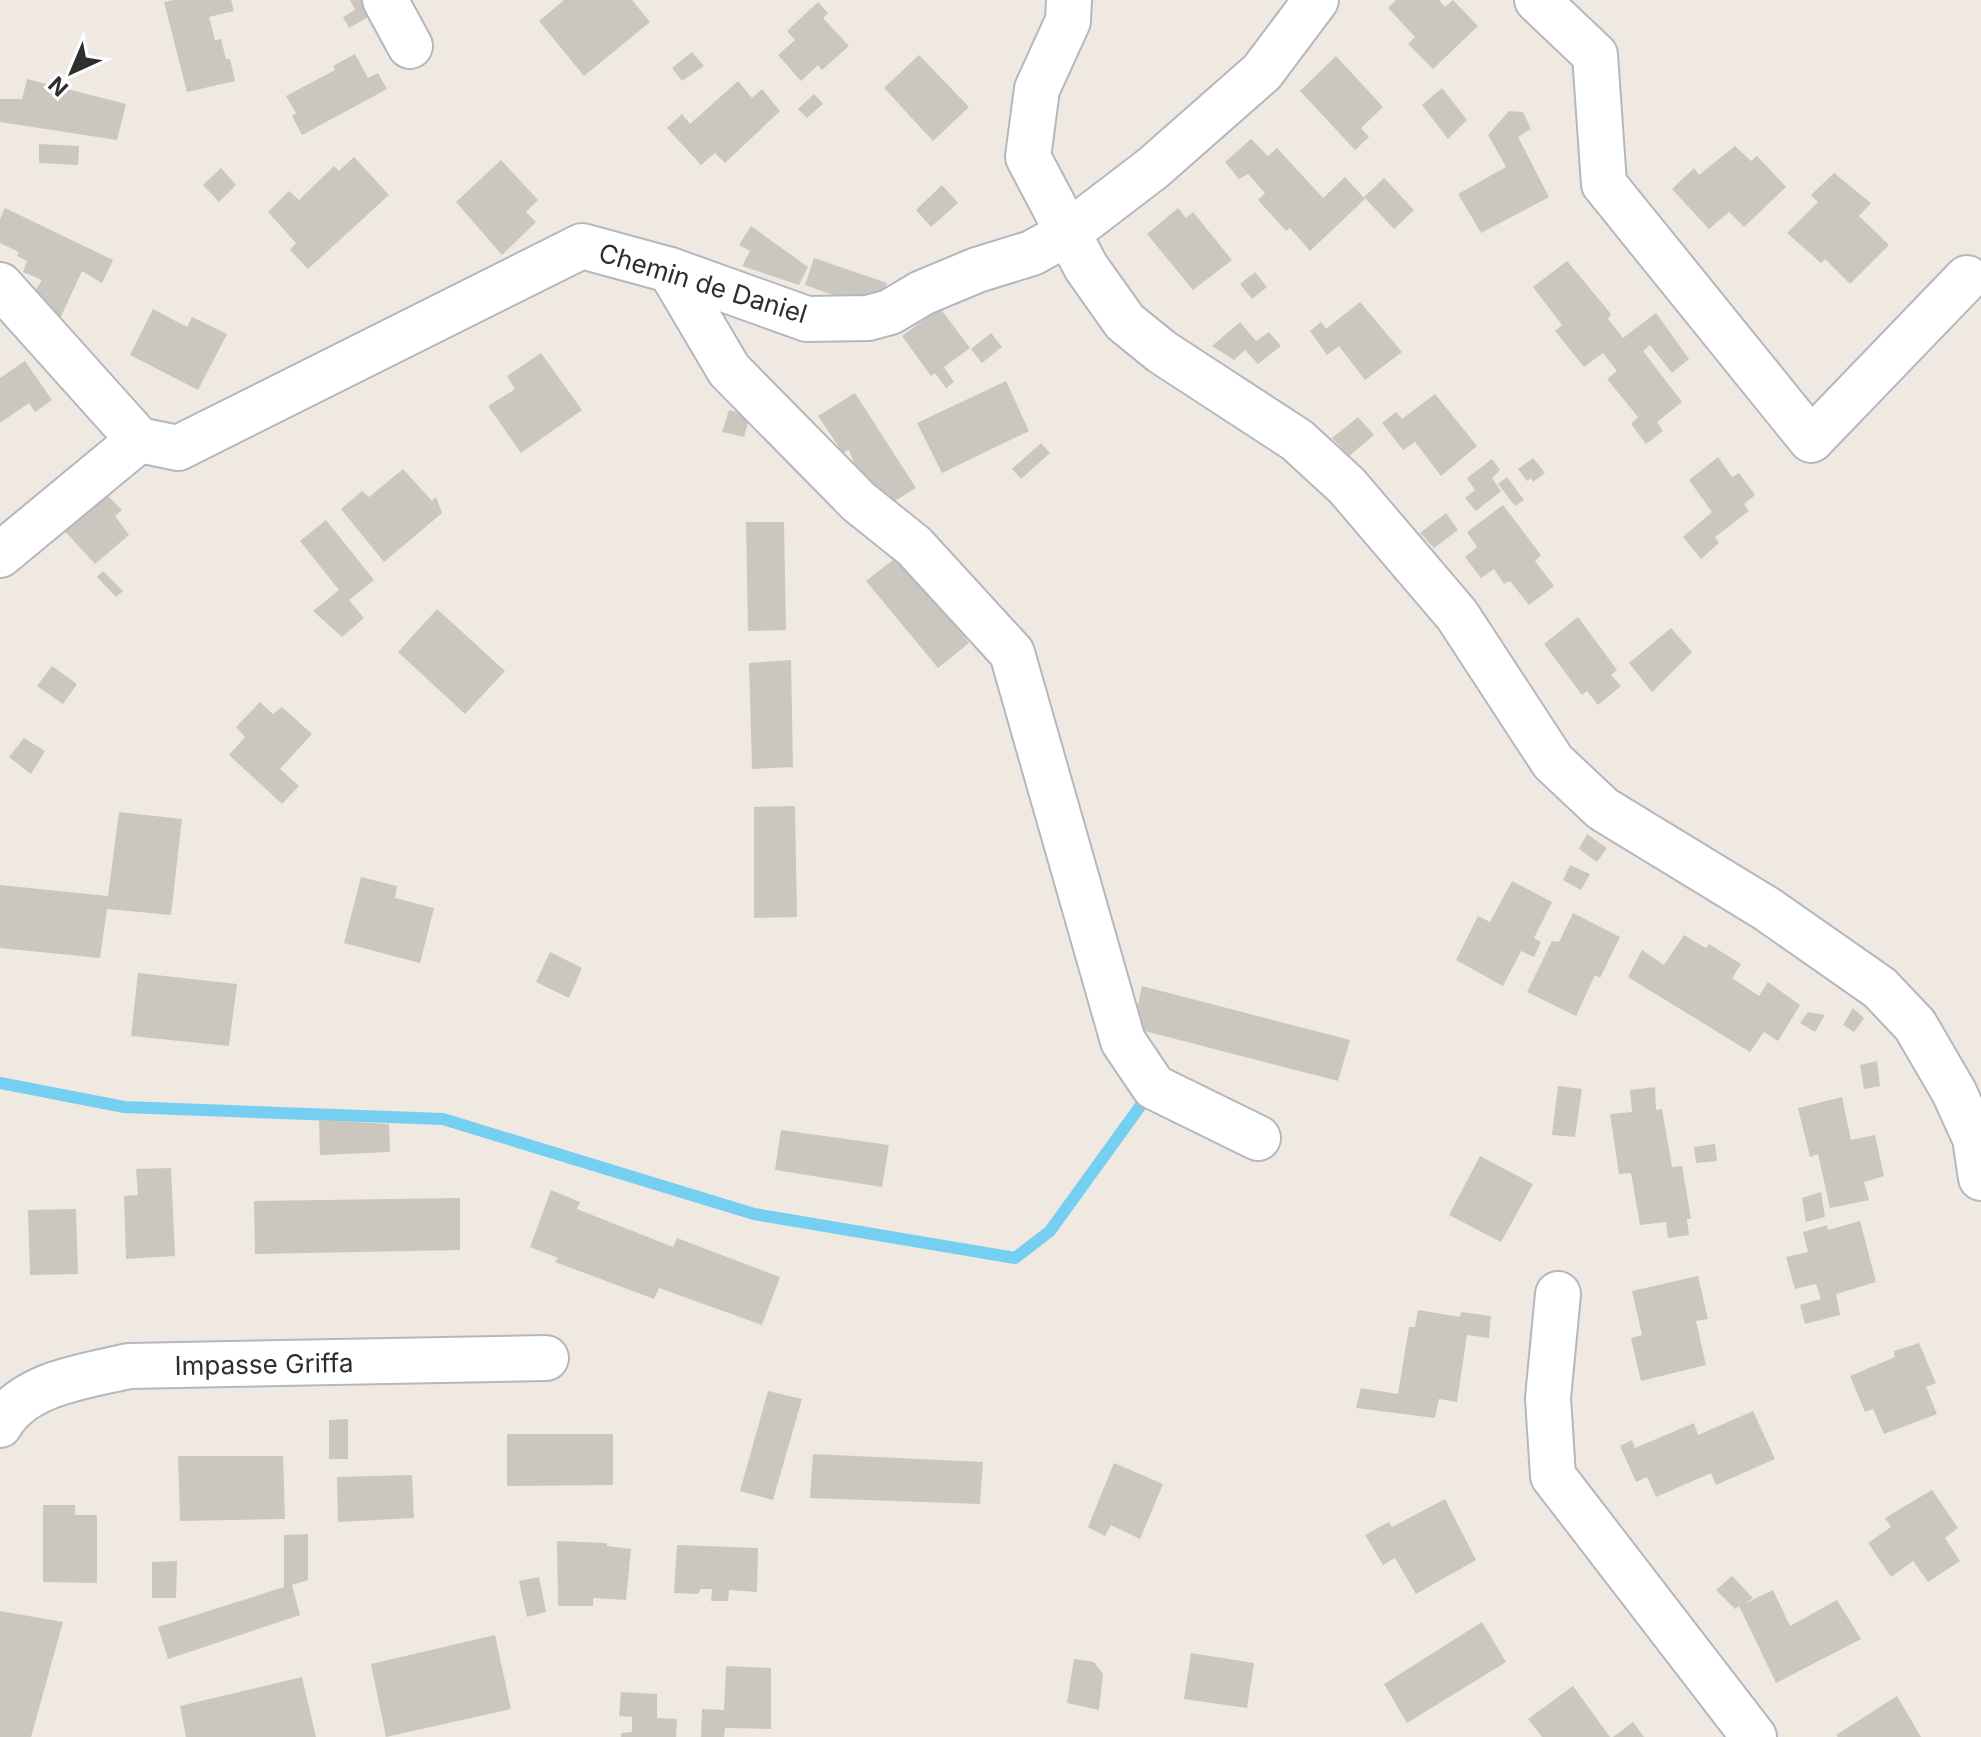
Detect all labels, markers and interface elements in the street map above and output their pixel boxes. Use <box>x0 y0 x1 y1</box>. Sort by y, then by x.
north arrow <box>32 32 112 112</box>
text: N <box>43 71 73 102</box>
street label: Chemin de Daniel <box>595 237 811 329</box>
street label: Impasse Griffa <box>174 1347 354 1381</box>

